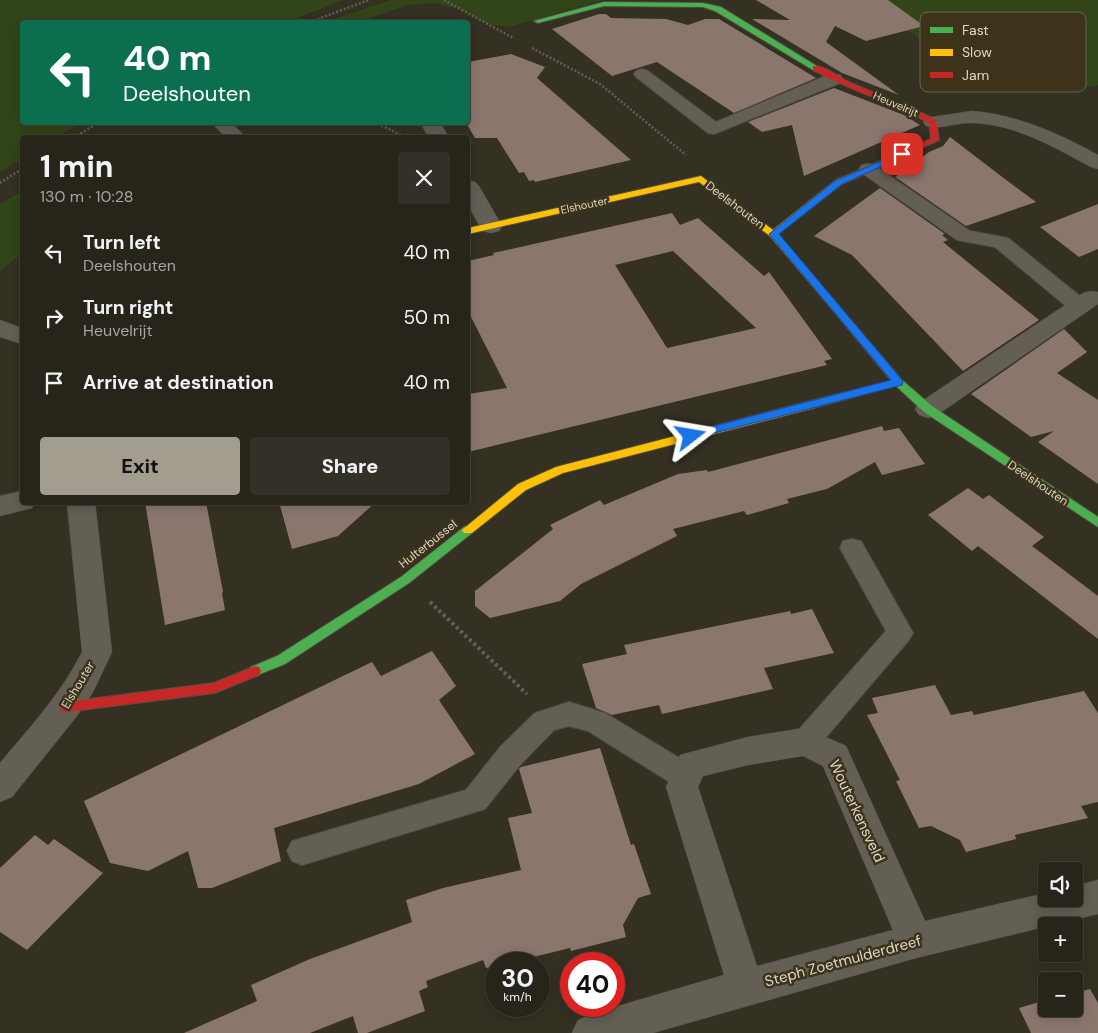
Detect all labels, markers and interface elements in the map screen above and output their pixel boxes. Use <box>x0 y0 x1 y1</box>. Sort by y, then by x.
legend <box>920 12 1086 92</box>
text: Fast <box>962 21 989 39</box>
text: 40 m <box>123 35 212 81</box>
icon: left <box>40 40 105 105</box>
text: Slow <box>962 43 992 61</box>
text: Jam <box>962 66 989 84</box>
text: Deelshouten <box>123 79 251 108</box>
street label: Heuvelrijt <box>871 88 921 120</box>
pin <box>881 133 923 175</box>
icon: arrive <box>888 140 916 168</box>
text: 1 min <box>40 147 113 186</box>
button: close <box>398 152 450 204</box>
street label: Deelshouten <box>702 178 768 232</box>
text: 130 m · 10:28 <box>40 186 133 207</box>
street label: Elshouter <box>559 193 609 217</box>
text: Turn left <box>83 230 161 255</box>
icon: left <box>40 239 68 267</box>
text: 40 m <box>403 240 450 265</box>
text: Deelshouten <box>83 255 176 276</box>
text: Turn right <box>83 295 173 320</box>
icon: right <box>40 304 68 332</box>
text: 50 m <box>403 305 450 330</box>
text: Heuvelrijt <box>83 320 153 341</box>
icon: arrive <box>40 369 68 397</box>
text: Arrive at destination <box>83 370 274 395</box>
text: 40 m <box>403 370 450 395</box>
position arrow <box>664 409 716 461</box>
button: Exit <box>40 437 240 495</box>
button: Share <box>250 437 450 495</box>
street label: Deelshouten <box>1005 457 1071 509</box>
street label: Hulterbussel <box>396 516 460 572</box>
street label: Elshouter <box>58 658 99 711</box>
street label: Wouterkensveld <box>824 756 890 866</box>
map controls <box>1038 862 1083 1017</box>
button: sound <box>1038 862 1083 907</box>
button: + <box>1038 917 1083 962</box>
street label: Steph Zoetmulderdreef <box>762 930 924 992</box>
speed limit sign: 40 <box>560 952 625 1017</box>
text: 30 <box>501 962 534 995</box>
button: − <box>1038 972 1083 1017</box>
text: km/h <box>503 989 532 1005</box>

